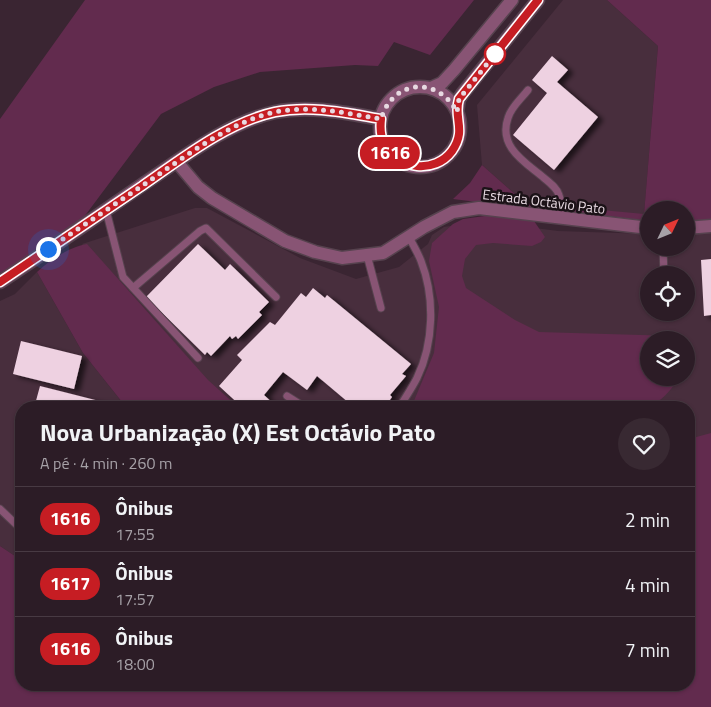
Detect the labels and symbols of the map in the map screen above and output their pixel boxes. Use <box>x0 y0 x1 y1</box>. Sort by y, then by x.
unlabelled marker <box>484 43 506 65</box>
line badge: 1616 <box>355 137 425 169</box>
street label: Estrada Octávio Pato <box>481 183 607 219</box>
north arrow <box>640 201 695 256</box>
your location <box>36 237 61 262</box>

